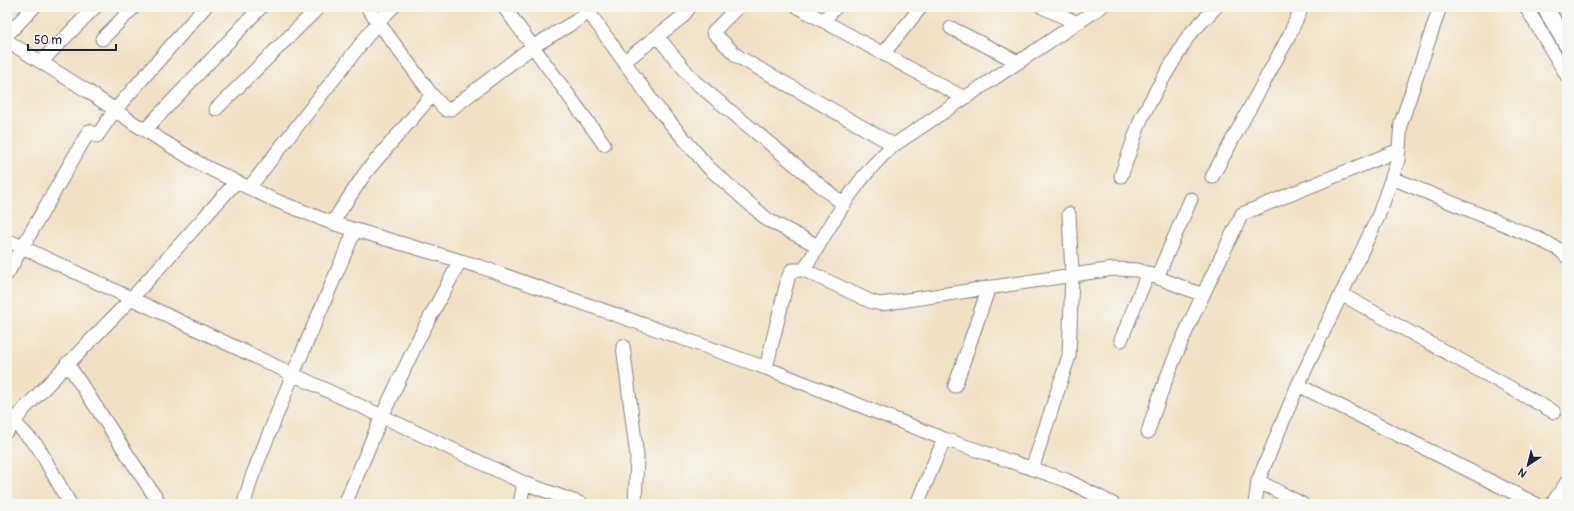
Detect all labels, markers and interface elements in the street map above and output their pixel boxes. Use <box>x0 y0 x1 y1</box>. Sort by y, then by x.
scale bar <box>28 26 116 52</box>
text: 50 m <box>34 33 62 48</box>
north arrow <box>1508 445 1548 485</box>
text: N <box>1515 465 1529 480</box>

